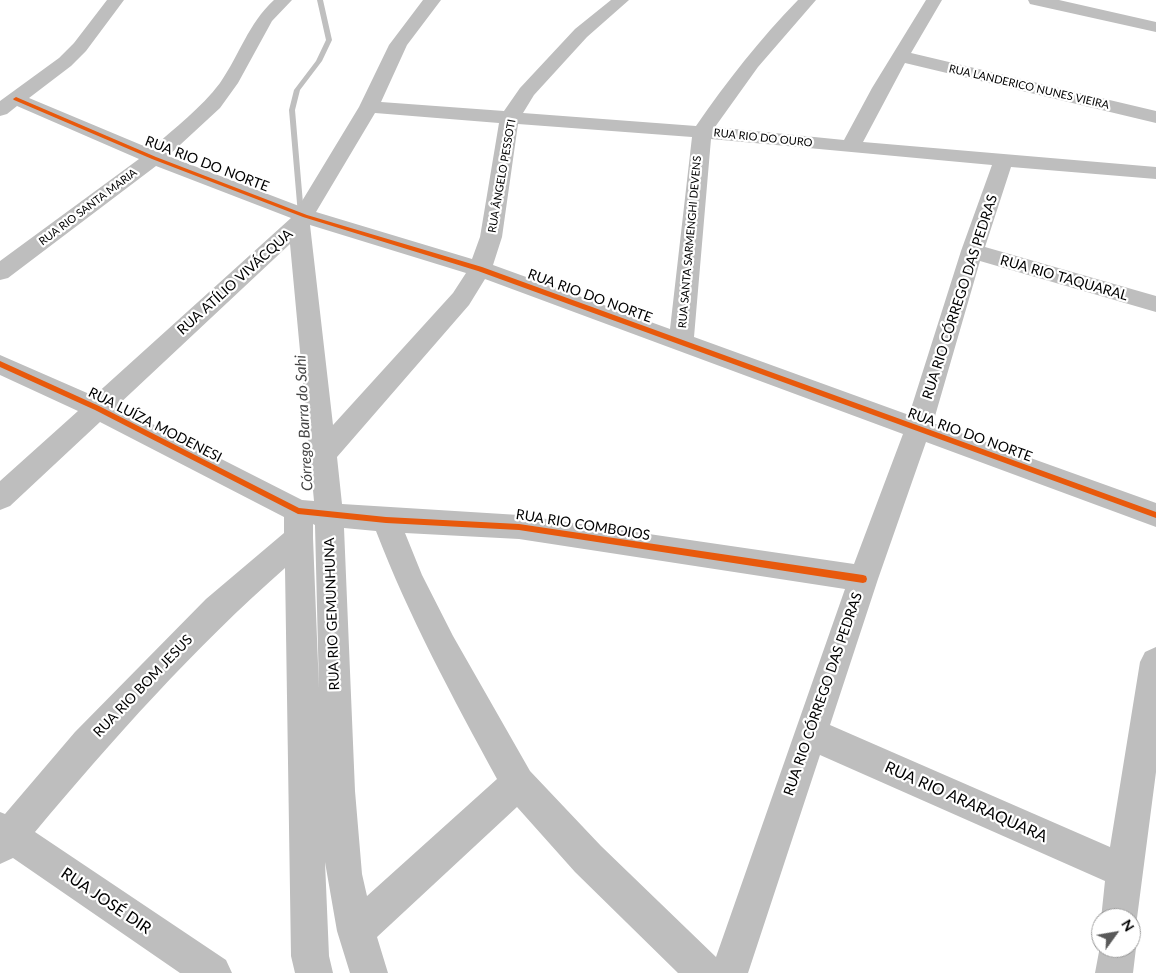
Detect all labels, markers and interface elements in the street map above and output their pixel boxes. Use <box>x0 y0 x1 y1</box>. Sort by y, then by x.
street label: RUA LANDERICO NUNES VIEIRA <box>947 62 1111 112</box>
street label: RUA ÂNGELO PESSOTI <box>486 118 518 234</box>
street label: RUA RIO DO OURO <box>713 126 813 150</box>
street label: RUA RIO DO NORTE <box>143 133 271 195</box>
street label: RUA SANTA SARMENGHI DEVENS <box>676 155 704 329</box>
street label: RUA RIO SANTA MARIA <box>36 166 140 248</box>
street label: RUA RIO CÓRREGO DAS PEDRAS <box>919 193 1001 401</box>
street label: RUA ATÍLIO VIVÁCQUA <box>174 226 296 338</box>
street label: RUA RIO TAQUARAL <box>998 252 1130 304</box>
street label: RUA RIO DO NORTE <box>525 266 655 326</box>
water label: Córrego Barra do Sahi <box>291 355 317 491</box>
street label: RUA LUÍZA MODENESI <box>85 384 225 466</box>
street label: RUA RIO DO NORTE <box>905 405 1035 465</box>
street label: RUA RIO COMBOIOS <box>515 506 651 544</box>
street label: RUA RIO GEMUNHUNA <box>321 537 343 691</box>
street label: RUA RIO CÓRREGO DAS PEDRAS <box>780 590 866 798</box>
street label: RUA RIO BOM JESUS <box>90 631 196 741</box>
street label: RUA RIO ARARAQUARA <box>882 757 1050 847</box>
street label: RUA JOSÉ DIR <box>57 864 155 938</box>
north arrow <box>1091 908 1141 958</box>
text: N <box>1118 916 1138 934</box>

